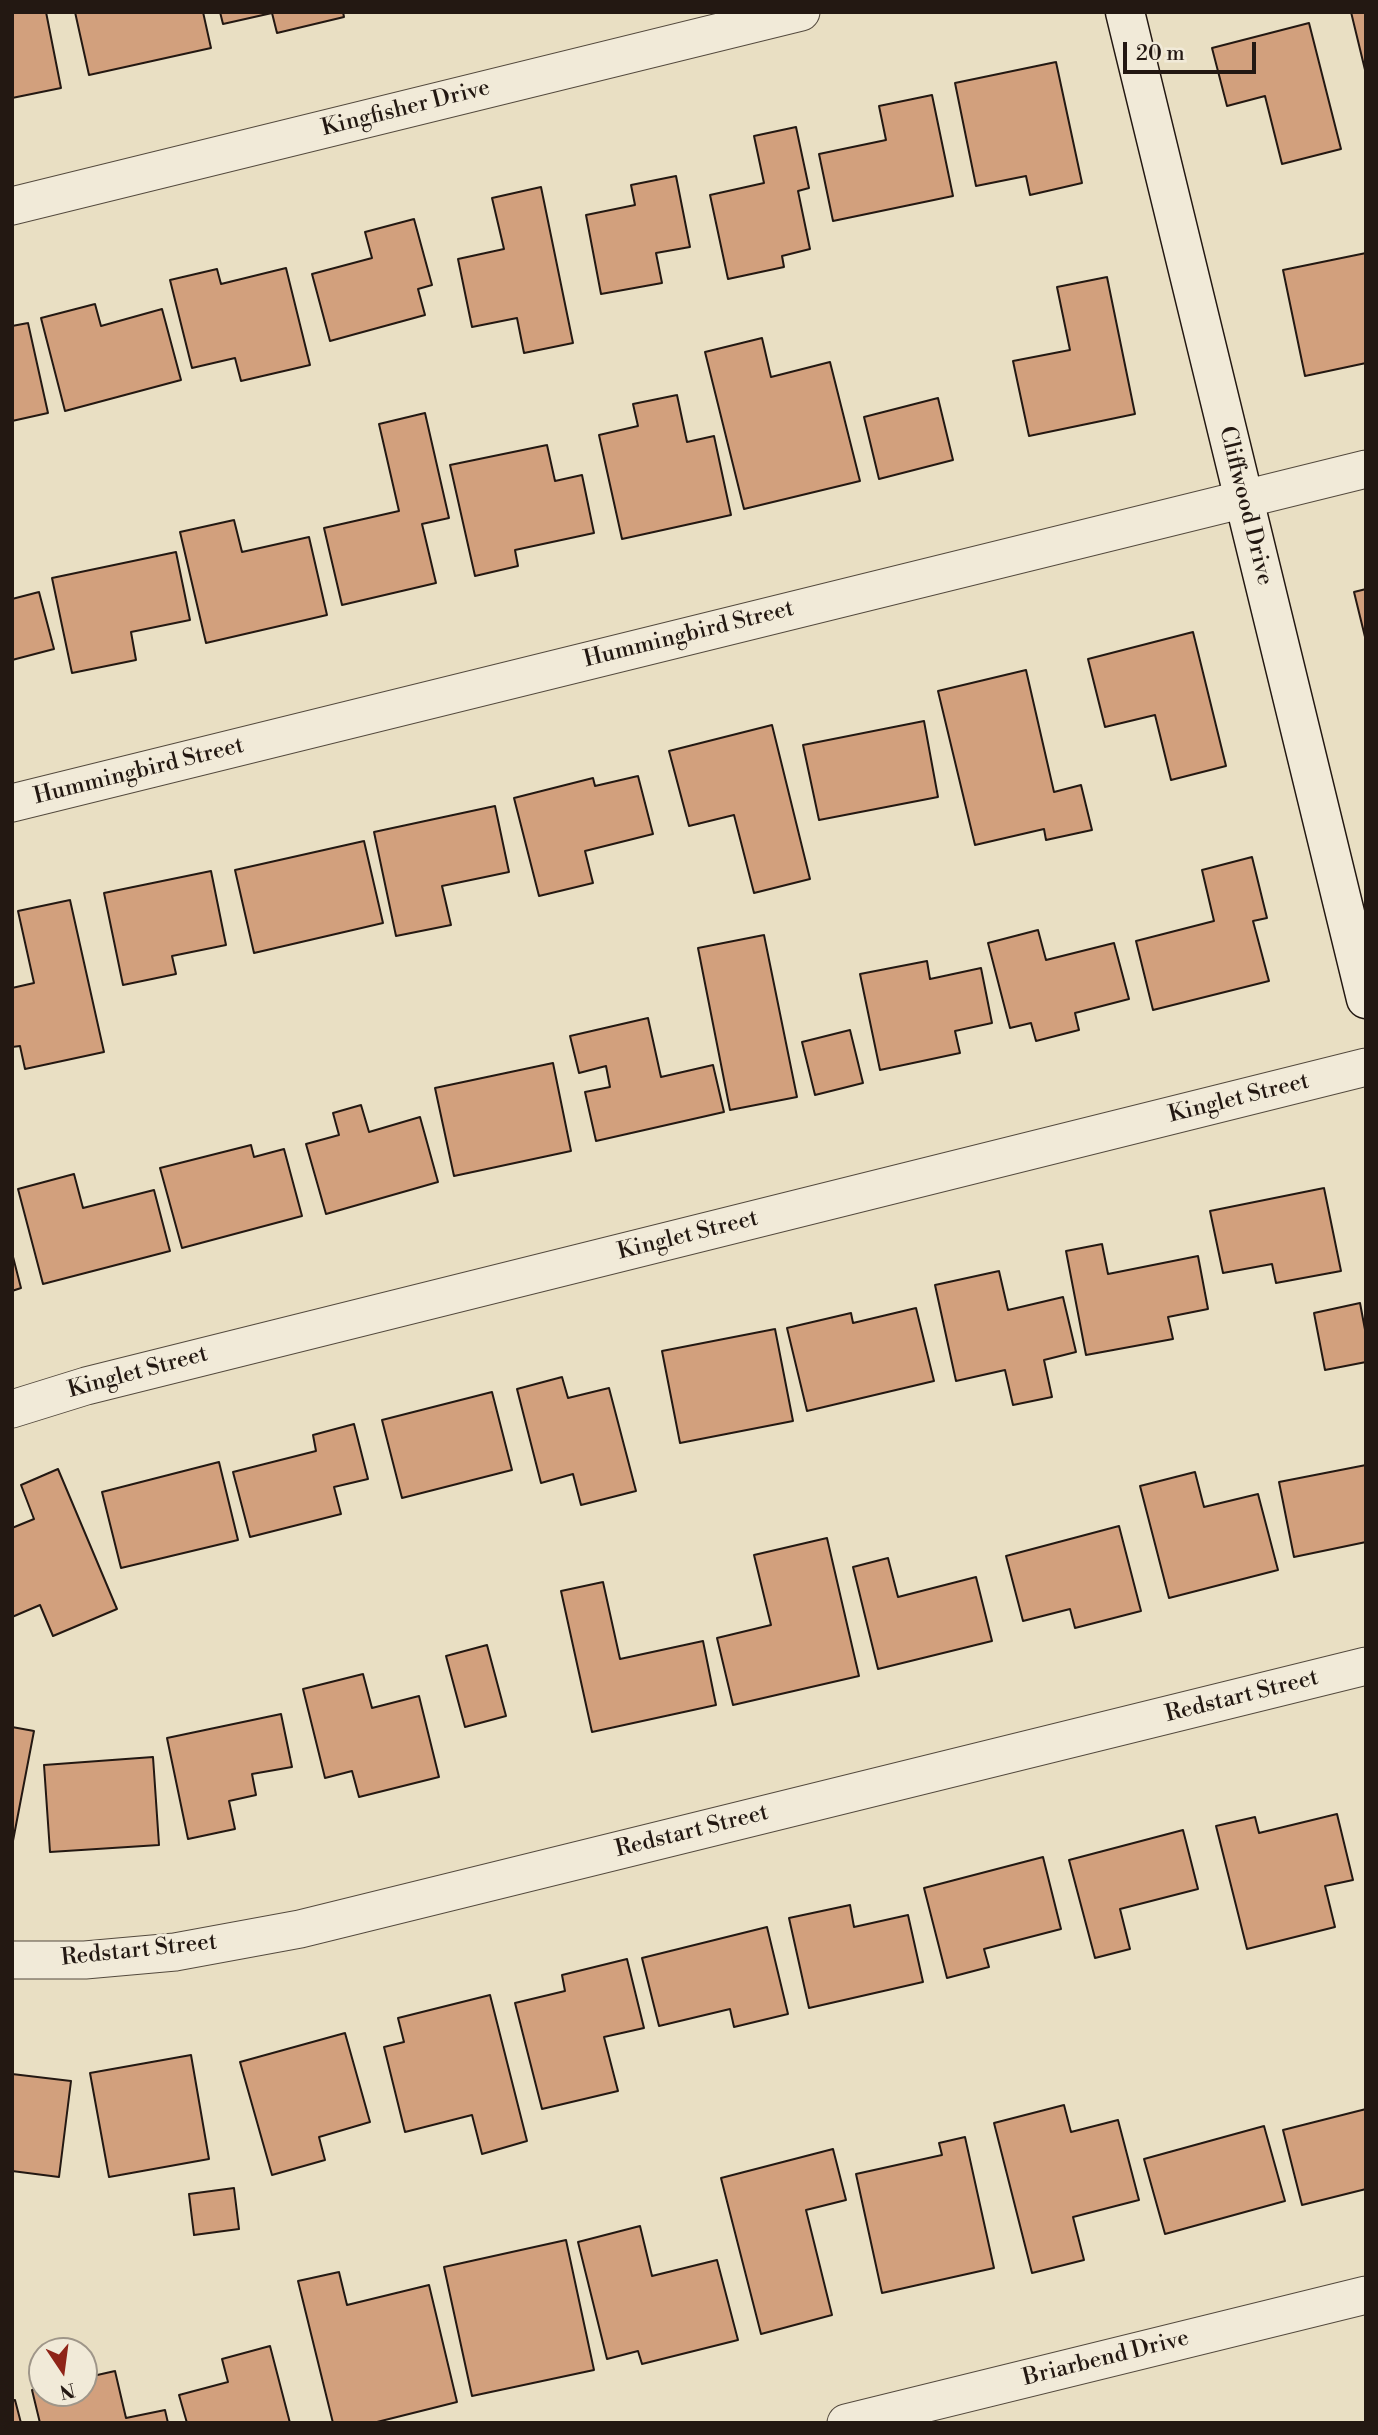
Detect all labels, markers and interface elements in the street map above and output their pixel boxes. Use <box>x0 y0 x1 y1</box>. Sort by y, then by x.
scale bar <box>1126 28 1259 72</box>
text: 20 m <box>1136 41 1185 67</box>
street label: Kingfisher Drive <box>319 75 493 143</box>
street label: Cliffwood Drive <box>1212 424 1278 588</box>
street label: Hummingbird Street <box>581 596 797 674</box>
street label: Hummingbird Street <box>31 733 247 811</box>
street label: Kinglet Street <box>1166 1068 1312 1130</box>
street label: Kinglet Street <box>615 1205 761 1267</box>
street label: Kinglet Street <box>65 1341 211 1405</box>
street label: Redstart Street <box>1163 1665 1321 1729</box>
street label: Redstart Street <box>613 1800 771 1864</box>
street label: Redstart Street <box>60 1929 218 1973</box>
street label: Briarbend Drive <box>1020 2325 1192 2393</box>
north arrow <box>28 2337 98 2407</box>
text: N <box>57 2377 77 2404</box>

